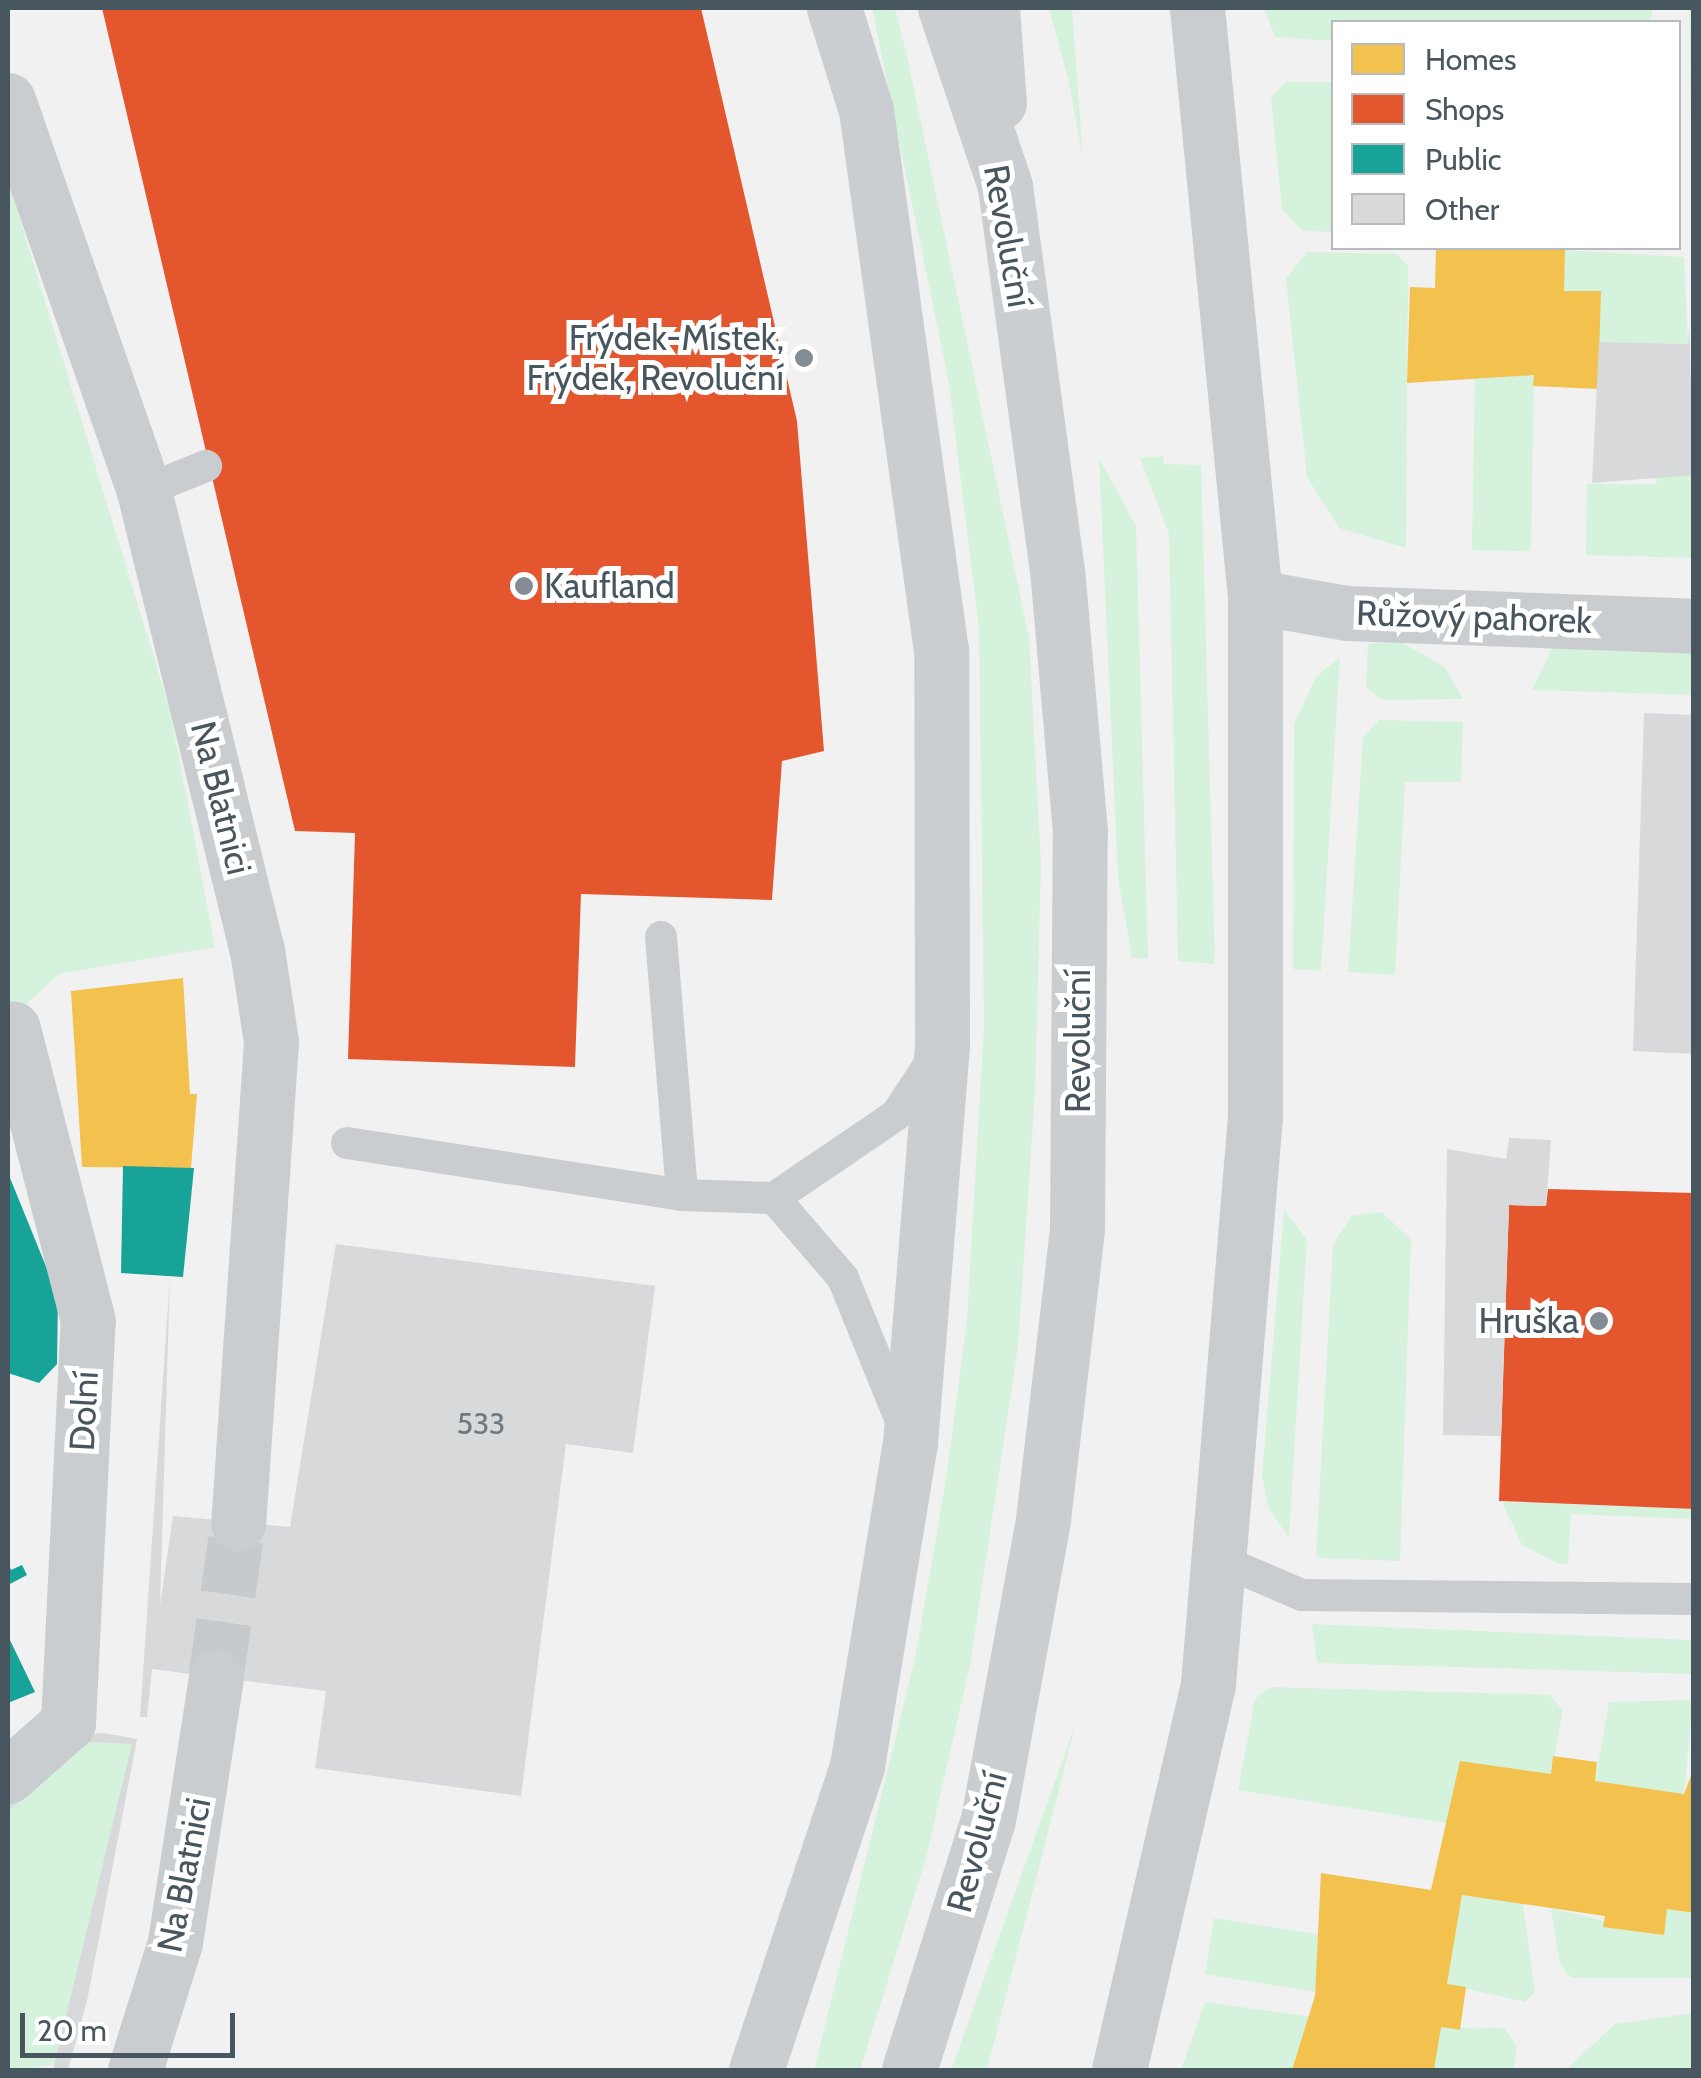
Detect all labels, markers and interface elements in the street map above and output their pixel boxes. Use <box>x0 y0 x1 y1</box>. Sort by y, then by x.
legend <box>1331 20 1681 250</box>
text: Homes <box>1425 41 1516 78</box>
text: Shops <box>1425 91 1504 128</box>
text: Public <box>1425 141 1501 178</box>
street label: Revoluční <box>975 162 1041 310</box>
text: Other <box>1425 191 1499 228</box>
place label: Frýdek-Místek, Frýdek, Revoluční <box>527 317 784 399</box>
marker: Frýdek-Místek, Frýdek, Revoluční <box>793 347 815 369</box>
place label: Kaufland <box>544 565 675 607</box>
marker: Kaufland <box>513 575 535 597</box>
street label: Růžový pahorek <box>1355 592 1593 642</box>
street label: Na Blatnici <box>182 717 260 879</box>
street label: Revoluční <box>1057 969 1099 1113</box>
place label: Hruška <box>1478 1300 1579 1342</box>
marker: Hruška <box>1588 1310 1610 1332</box>
street label: Dolní <box>61 1370 107 1452</box>
house number: 533 <box>457 1406 505 1442</box>
street label: Revoluční <box>938 1767 1016 1917</box>
street label: Na Blatnici <box>148 1794 220 1956</box>
scale bar <box>25 1993 240 2055</box>
text: 20 m <box>37 2012 107 2049</box>

